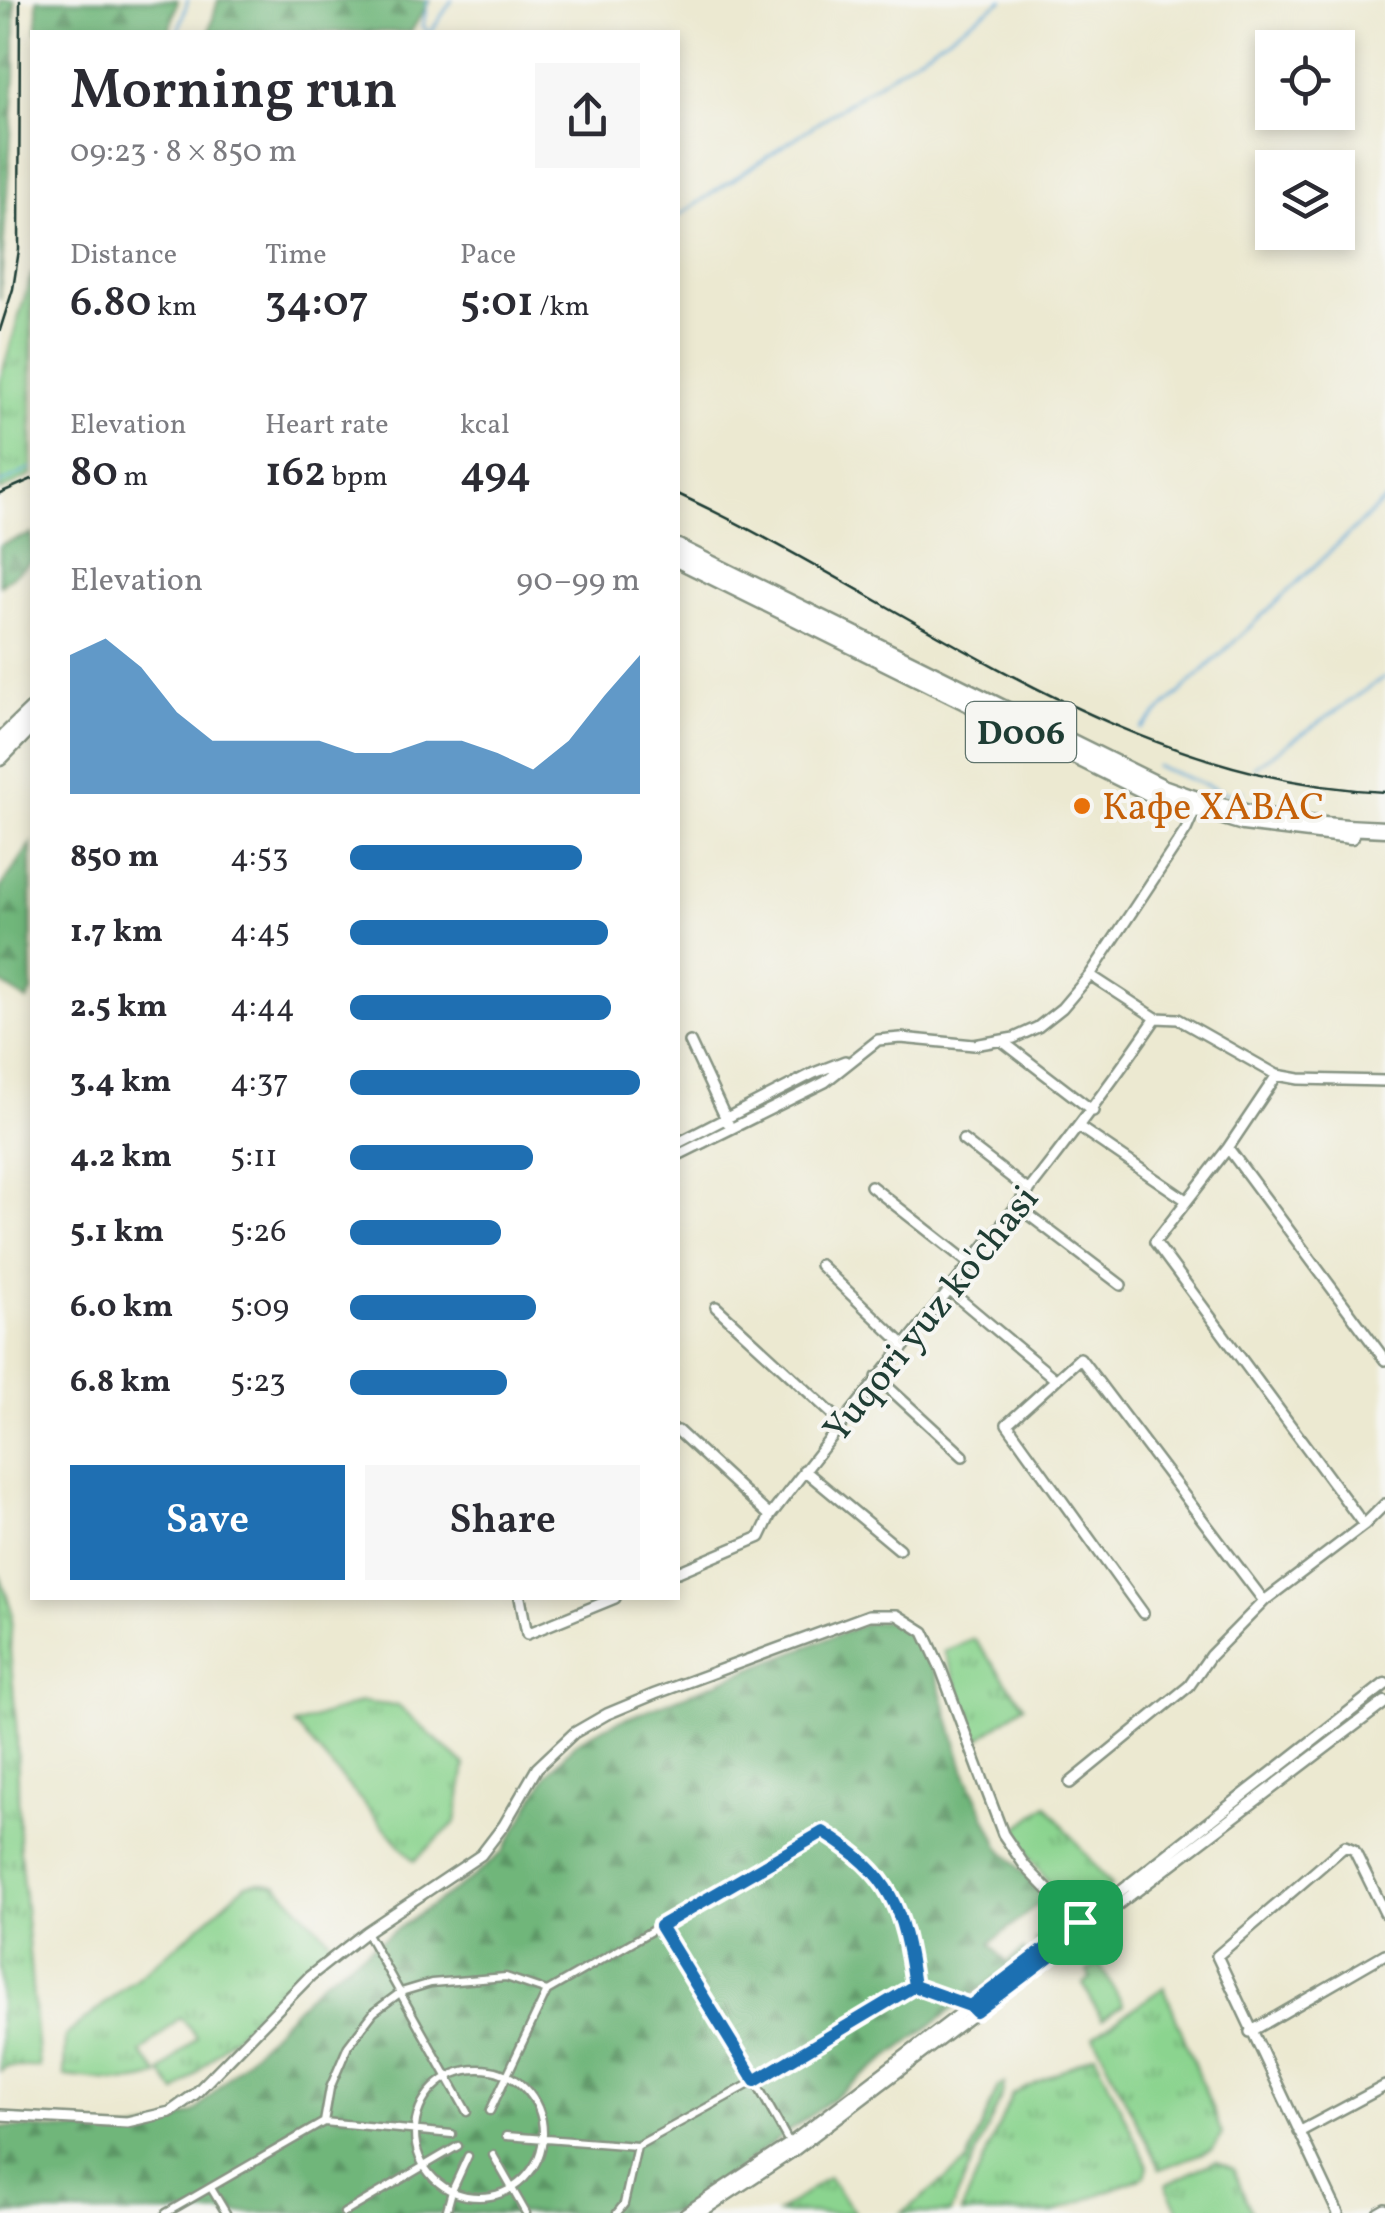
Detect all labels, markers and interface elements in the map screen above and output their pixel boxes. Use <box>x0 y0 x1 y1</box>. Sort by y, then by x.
map controls <box>1255 30 1355 250</box>
button: locate <box>1255 30 1355 130</box>
text: Morning run <box>70 55 398 131</box>
button: share <box>535 63 640 168</box>
text: 09:23 · 8 × 850 m <box>70 131 297 175</box>
button: layers <box>1255 150 1355 250</box>
text: Distance <box>70 236 177 275</box>
text: Time <box>265 236 326 275</box>
text: Pace <box>460 236 516 275</box>
text: 6.80 <box>70 275 151 334</box>
text: 34:07 <box>265 275 369 334</box>
text: 5:01 <box>460 275 534 334</box>
text: km <box>151 288 197 327</box>
text: /km <box>534 288 589 327</box>
text: Elevation <box>70 406 186 445</box>
text: Heart rate <box>265 406 389 445</box>
text: kcal <box>460 406 510 445</box>
text: 80 <box>70 445 118 504</box>
text: 162 <box>265 445 326 504</box>
text: 494 <box>460 445 531 504</box>
text: m <box>118 458 148 497</box>
text: bpm <box>326 458 388 497</box>
text: Elevation <box>70 560 203 604</box>
text: 90–99 m <box>516 560 640 604</box>
road number: D006 <box>966 702 1076 762</box>
place label: Кафе ХАВАС <box>1102 783 1324 836</box>
marker: Кафе ХАВАС <box>1071 795 1093 817</box>
text: 850 m <box>70 836 159 880</box>
text: 4:53 <box>230 836 288 880</box>
text: 1.7 km <box>70 911 163 955</box>
text: 4:45 <box>230 911 290 955</box>
text: 2.5 km <box>70 986 168 1030</box>
text: 4:44 <box>230 986 295 1030</box>
text: 3.4 km <box>70 1061 172 1105</box>
text: 4:37 <box>230 1061 289 1105</box>
text: 4.2 km <box>70 1136 172 1180</box>
text: 5:11 <box>230 1136 278 1180</box>
street label: Yuqori yuz ko'chasi <box>812 1175 1053 1455</box>
text: 5.1 km <box>70 1211 164 1255</box>
text: 5:26 <box>230 1211 286 1255</box>
text: 6.0 km <box>70 1286 173 1330</box>
text: 5:09 <box>230 1286 289 1330</box>
text: 6.8 km <box>70 1361 171 1405</box>
text: 5:23 <box>230 1361 286 1405</box>
button: Save <box>70 1465 345 1580</box>
button: Share <box>365 1465 640 1580</box>
pin <box>1038 1880 1123 1965</box>
icon: arrive <box>1053 1895 1108 1950</box>

